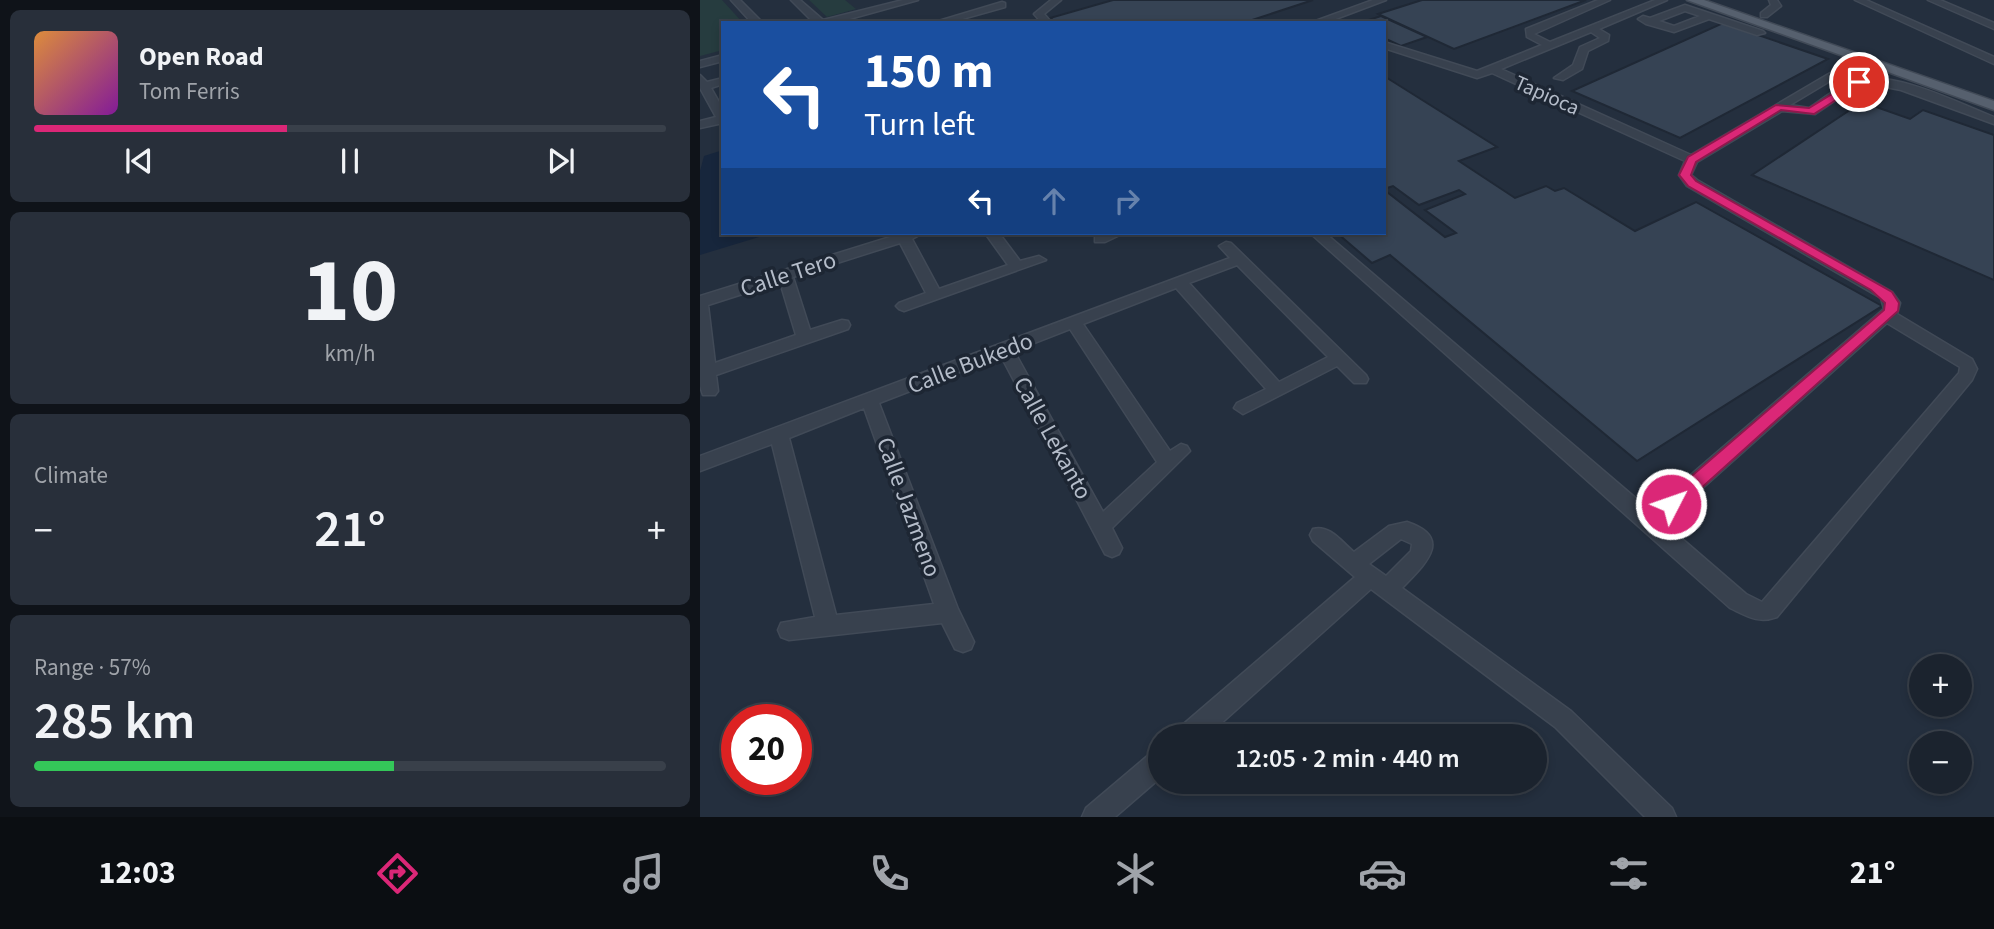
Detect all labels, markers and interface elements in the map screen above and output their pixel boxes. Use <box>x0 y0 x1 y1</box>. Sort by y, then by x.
text: 150 m <box>864 37 993 107</box>
text: Open Road <box>139 38 264 75</box>
icon: left <box>749 49 840 140</box>
pin <box>1829 52 1889 112</box>
icon: arrive <box>1840 63 1878 101</box>
street label: Tapioca <box>1510 67 1584 123</box>
text: Tom Ferris <box>139 75 240 108</box>
text: Turn left <box>864 102 975 148</box>
icon: previous <box>120 142 158 180</box>
icon: pause <box>331 142 369 180</box>
icon: next <box>542 142 580 180</box>
icon: left <box>962 182 1000 220</box>
icon: ahead <box>1035 182 1073 220</box>
icon: right <box>1108 182 1146 220</box>
text: 10 <box>302 227 398 356</box>
street label: Calle Tero <box>736 243 841 306</box>
street label: Calle Bukedo <box>902 324 1038 403</box>
text: km/h <box>324 337 376 370</box>
street label: Calle Lekanto <box>1004 370 1101 506</box>
street label: Calle Jazmeno <box>867 432 950 582</box>
text: Climate <box>34 459 108 492</box>
position arrow <box>1634 467 1708 541</box>
text: 21° <box>314 493 386 567</box>
text: − <box>34 504 53 558</box>
text: + <box>647 504 666 558</box>
text: Range · 57% <box>34 651 151 684</box>
map controls <box>1909 654 1972 794</box>
button: + <box>1909 654 1972 717</box>
text: 285 km <box>34 685 195 759</box>
speed limit sign: 20 <box>721 704 812 795</box>
button: − <box>1909 731 1972 794</box>
text: 12:05 · 2 min · 440 m <box>1235 740 1460 777</box>
icon: directions <box>373 849 422 898</box>
icon: music <box>619 849 668 898</box>
icon: phone <box>865 849 914 898</box>
icon: climate <box>1111 849 1160 898</box>
icon: car <box>1358 849 1407 898</box>
icon: filters <box>1604 849 1653 898</box>
text: 12:03 <box>99 850 176 896</box>
text: 21° <box>1850 850 1895 896</box>

